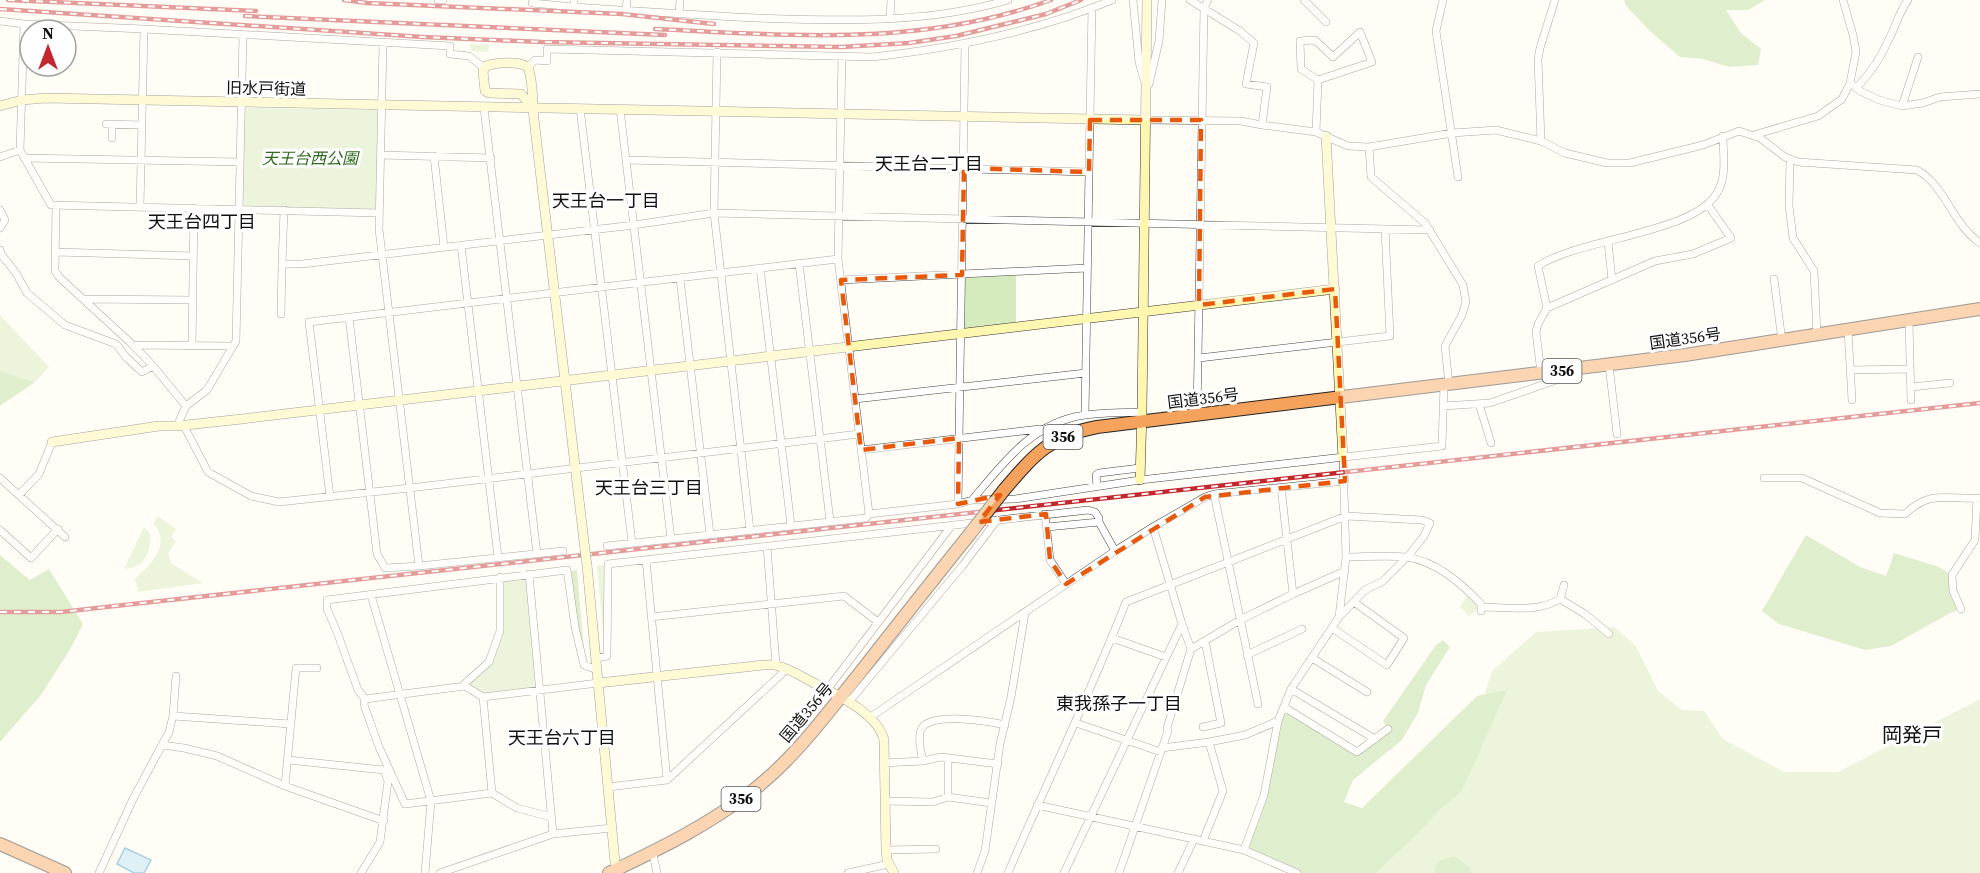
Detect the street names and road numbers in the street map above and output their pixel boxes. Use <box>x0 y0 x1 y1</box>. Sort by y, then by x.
street label: 旧水戸街道 <box>226 76 306 100</box>
street label: 国道356号 <box>1648 322 1722 354</box>
road number: 356 <box>1542 359 1582 383</box>
street label: 国道356号 <box>1166 383 1240 413</box>
road number: 356 <box>1044 425 1082 449</box>
street label: 国道356号 <box>774 677 838 747</box>
road number: 356 <box>722 787 760 811</box>

